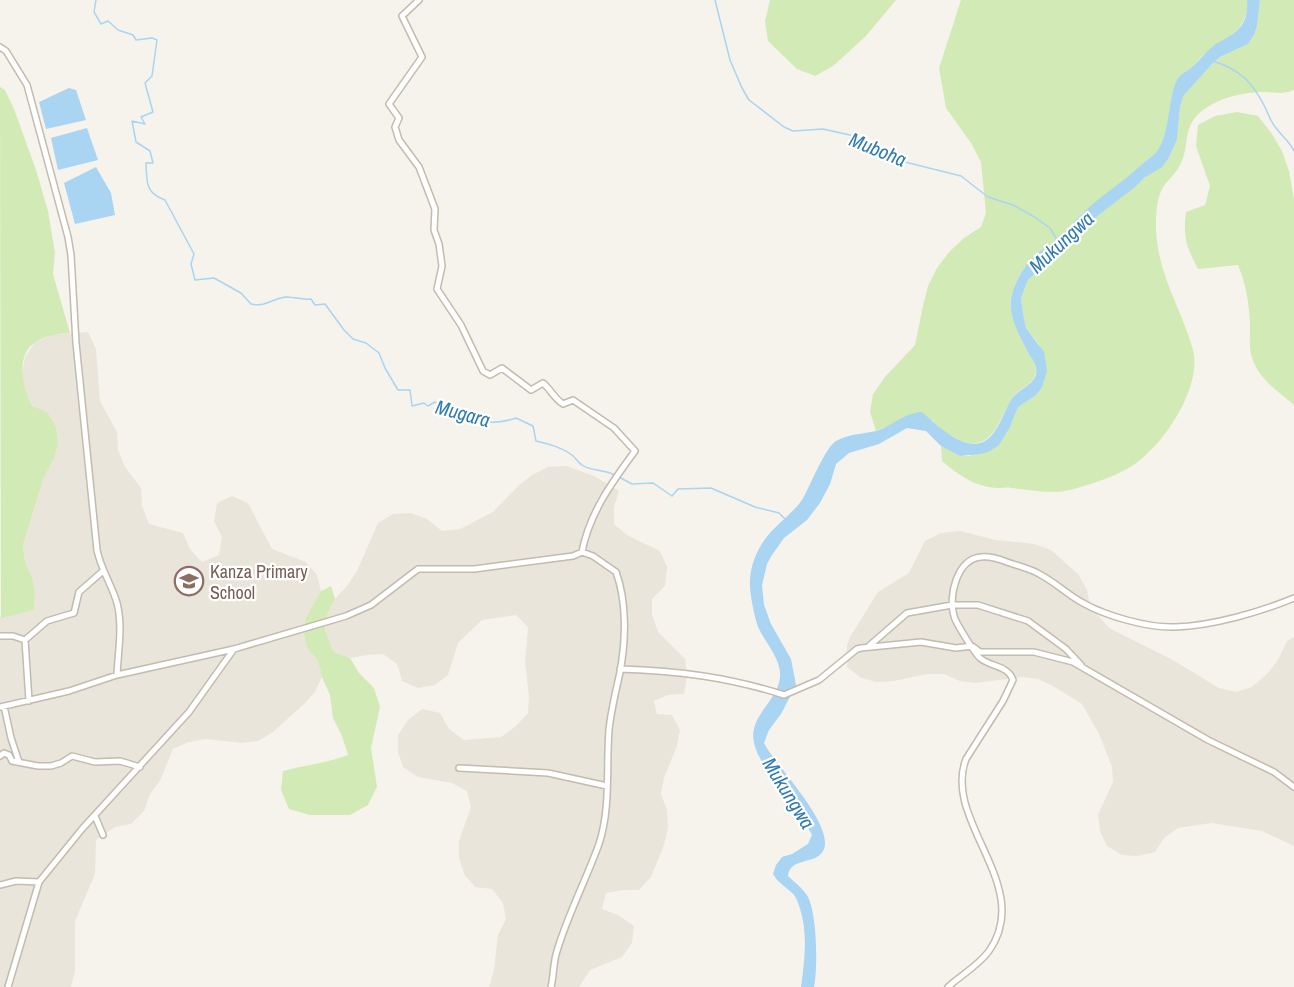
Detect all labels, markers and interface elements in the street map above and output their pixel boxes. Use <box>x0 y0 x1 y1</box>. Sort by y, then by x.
water label: Muboha <box>845 125 911 173</box>
water label: Mukungwa <box>1023 205 1099 279</box>
water label: Mugara <box>433 393 493 433</box>
place label: Kanza Primary School <box>210 559 308 605</box>
school or university icon: Kanza Primary School <box>173 565 205 597</box>
water label: Mukungwa <box>757 752 821 834</box>

